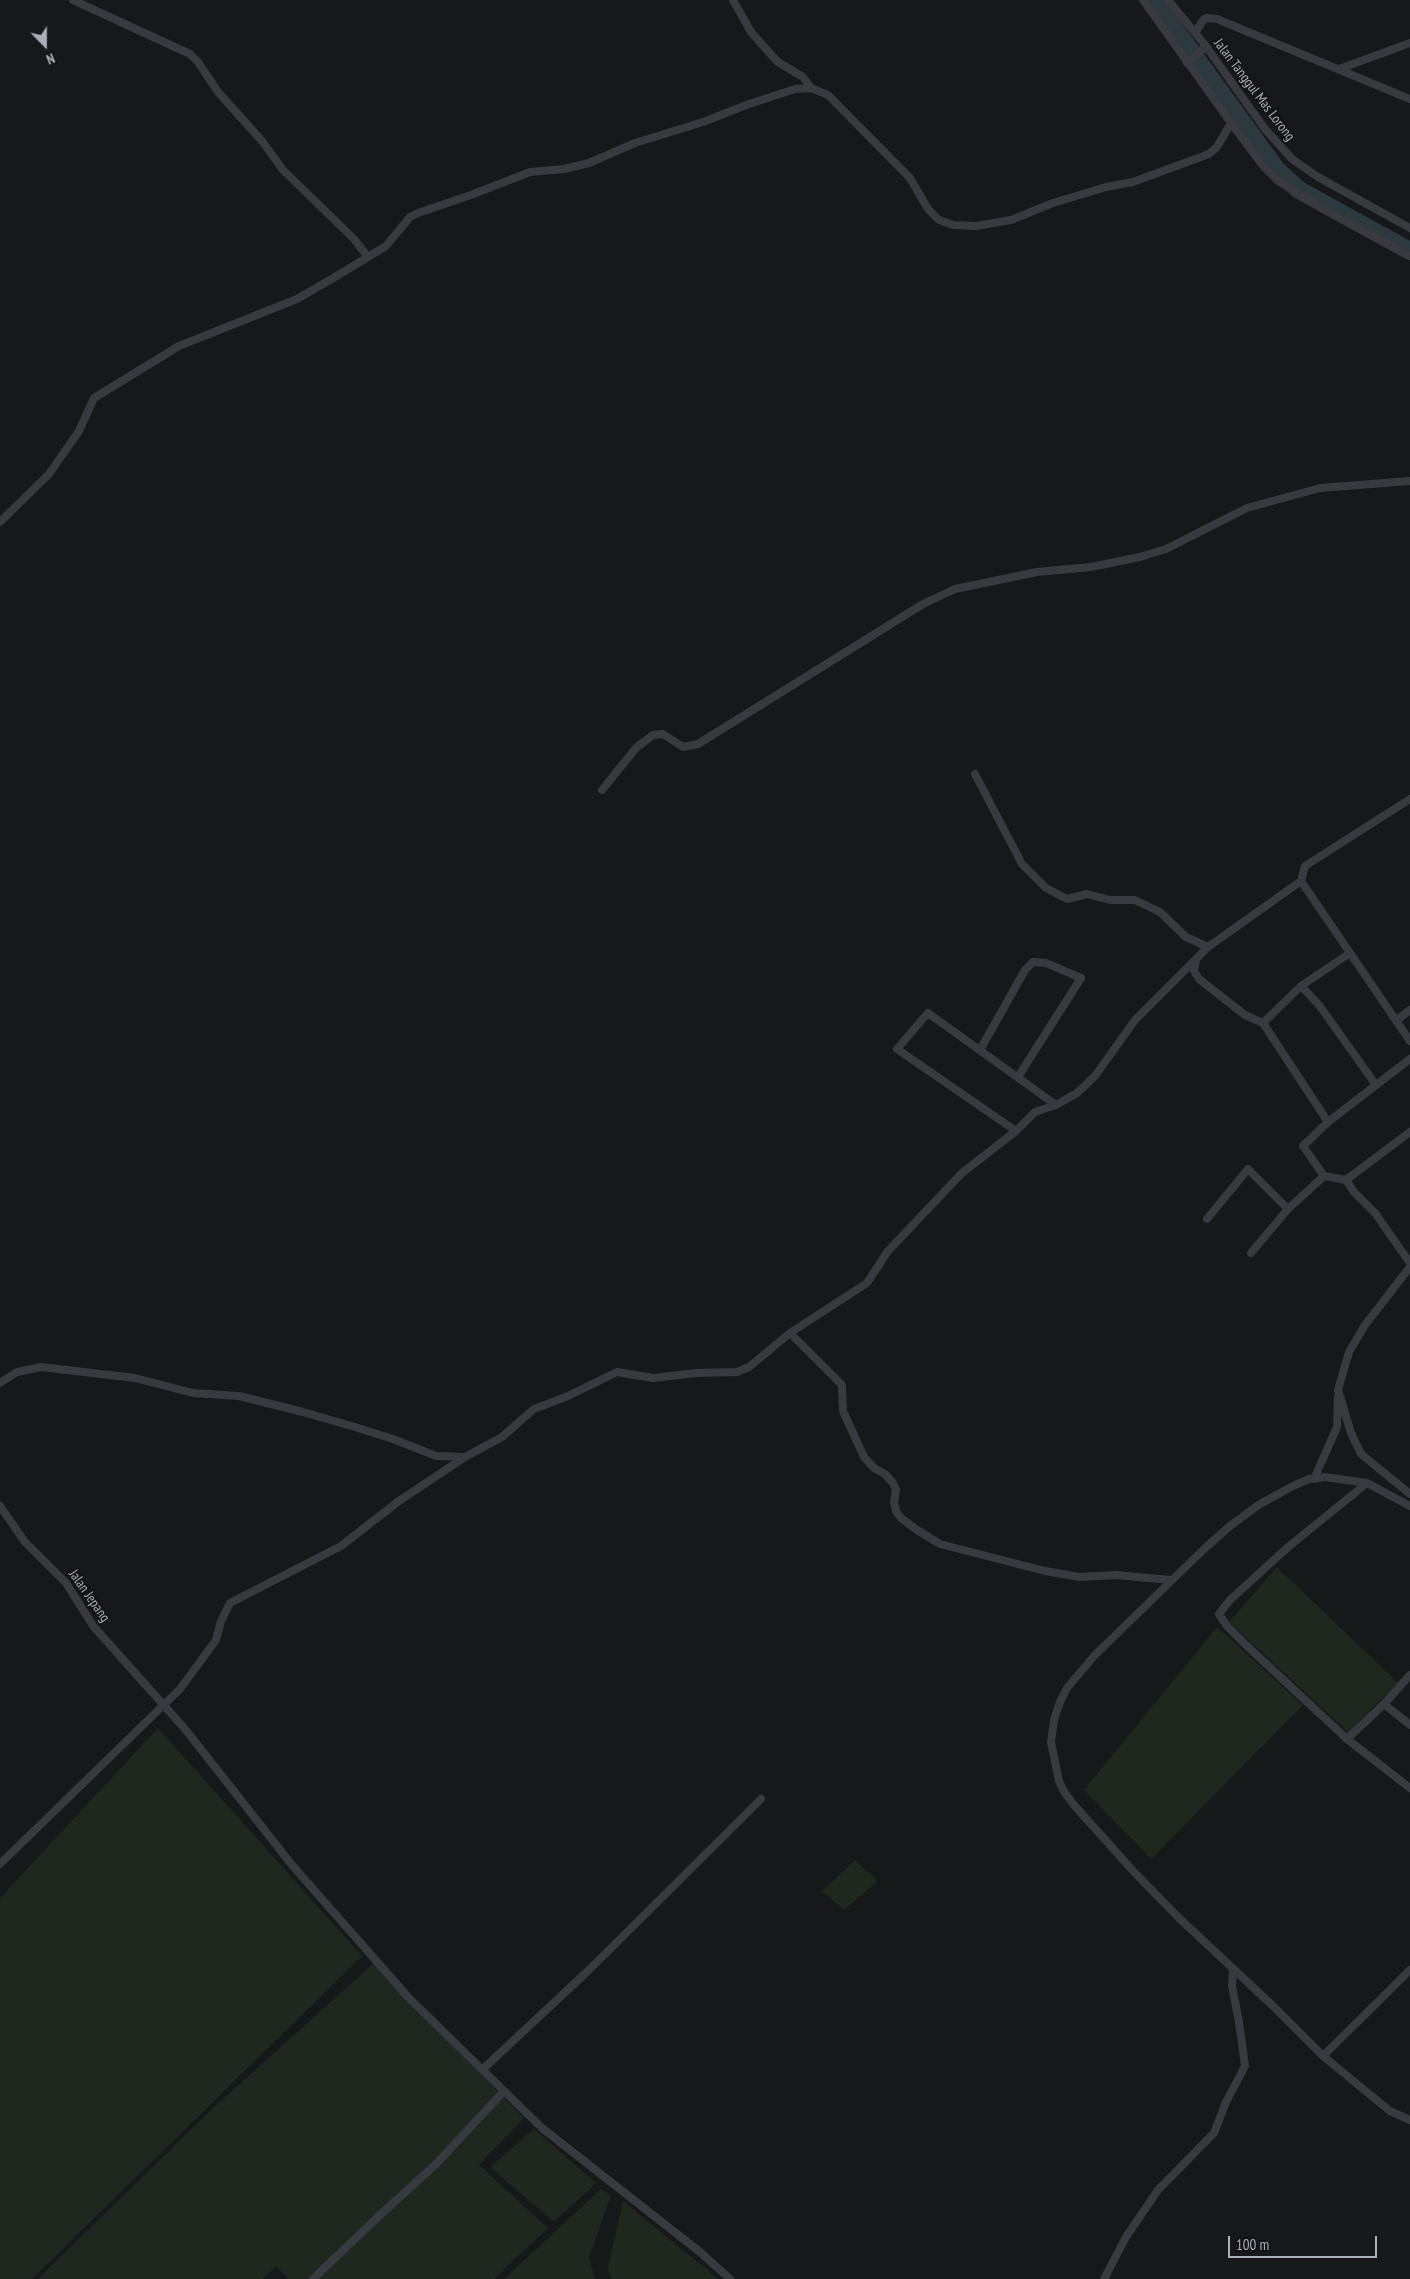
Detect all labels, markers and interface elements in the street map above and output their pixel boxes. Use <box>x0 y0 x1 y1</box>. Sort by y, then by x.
north arrow <box>20 20 70 70</box>
street label: Jalan Tanggul Mas Lorong <box>1210 36 1298 144</box>
text: N <box>44 49 57 69</box>
street label: Jalan Jepang <box>65 1567 113 1625</box>
scale bar <box>1230 2226 1379 2258</box>
text: 100 m <box>1236 2235 1269 2254</box>

